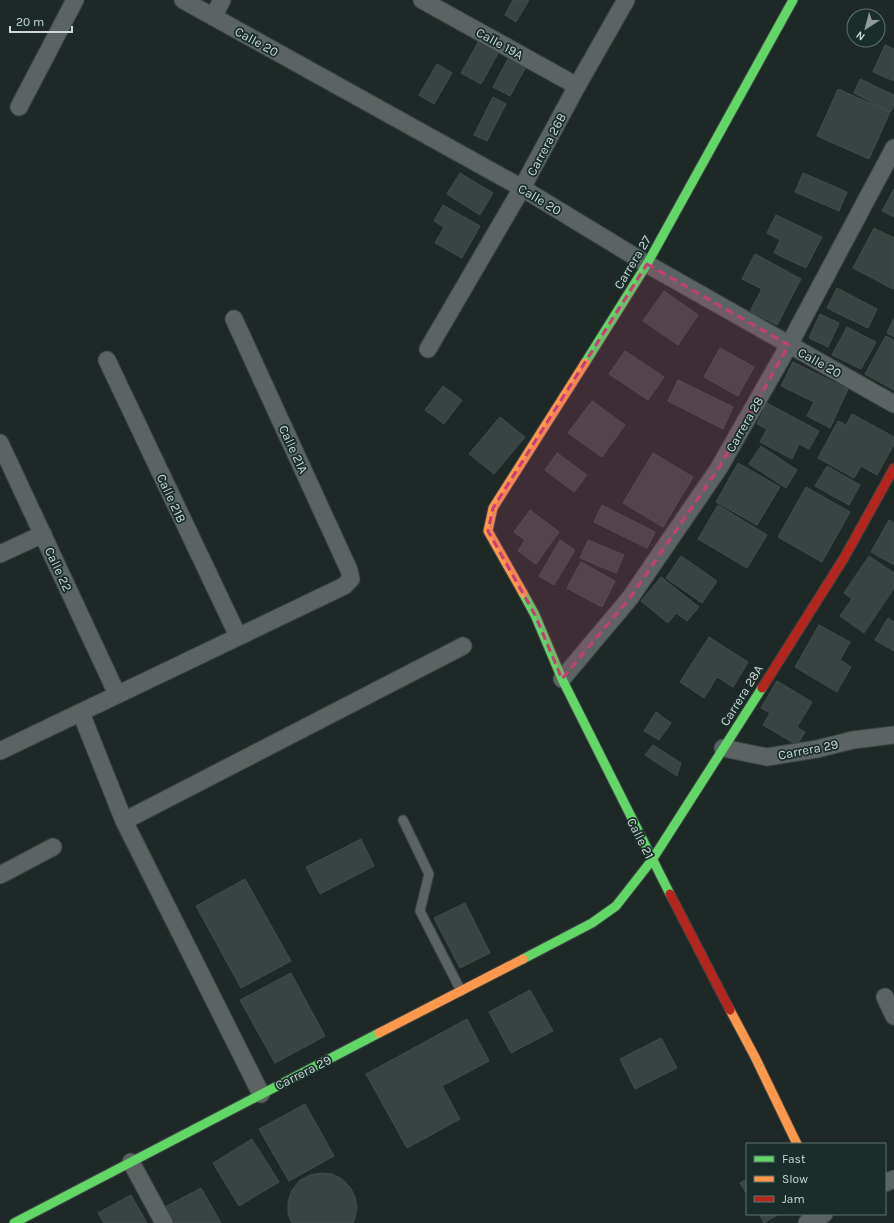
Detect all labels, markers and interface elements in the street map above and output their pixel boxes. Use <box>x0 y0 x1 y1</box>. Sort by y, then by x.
scale bar <box>10 8 72 34</box>
north arrow <box>846 8 886 48</box>
text: 20 m <box>16 15 44 29</box>
street label: Calle 20 <box>232 23 281 60</box>
street label: Calle 19A <box>474 24 526 63</box>
text: N <box>853 28 867 43</box>
street label: Carrera 26B <box>524 110 569 178</box>
street label: Calle 20 <box>516 181 564 218</box>
street label: Carrera 27 <box>611 233 654 292</box>
street label: Calle 20 <box>795 344 844 381</box>
street label: Carrera 28 <box>723 394 766 455</box>
street label: Calle 21A <box>276 423 311 476</box>
street label: Calle 21B <box>154 471 189 525</box>
street label: Calle 22 <box>42 545 75 594</box>
street label: Carrera 28A <box>717 662 766 729</box>
street label: Carrera 29 <box>777 736 840 763</box>
street label: Calle 21 <box>624 815 657 861</box>
street label: Carrera 29 <box>273 1052 334 1093</box>
legend <box>746 1143 886 1215</box>
text: Fast <box>782 1152 806 1166</box>
text: Slow <box>782 1172 808 1186</box>
text: Jam <box>782 1192 805 1206</box>

